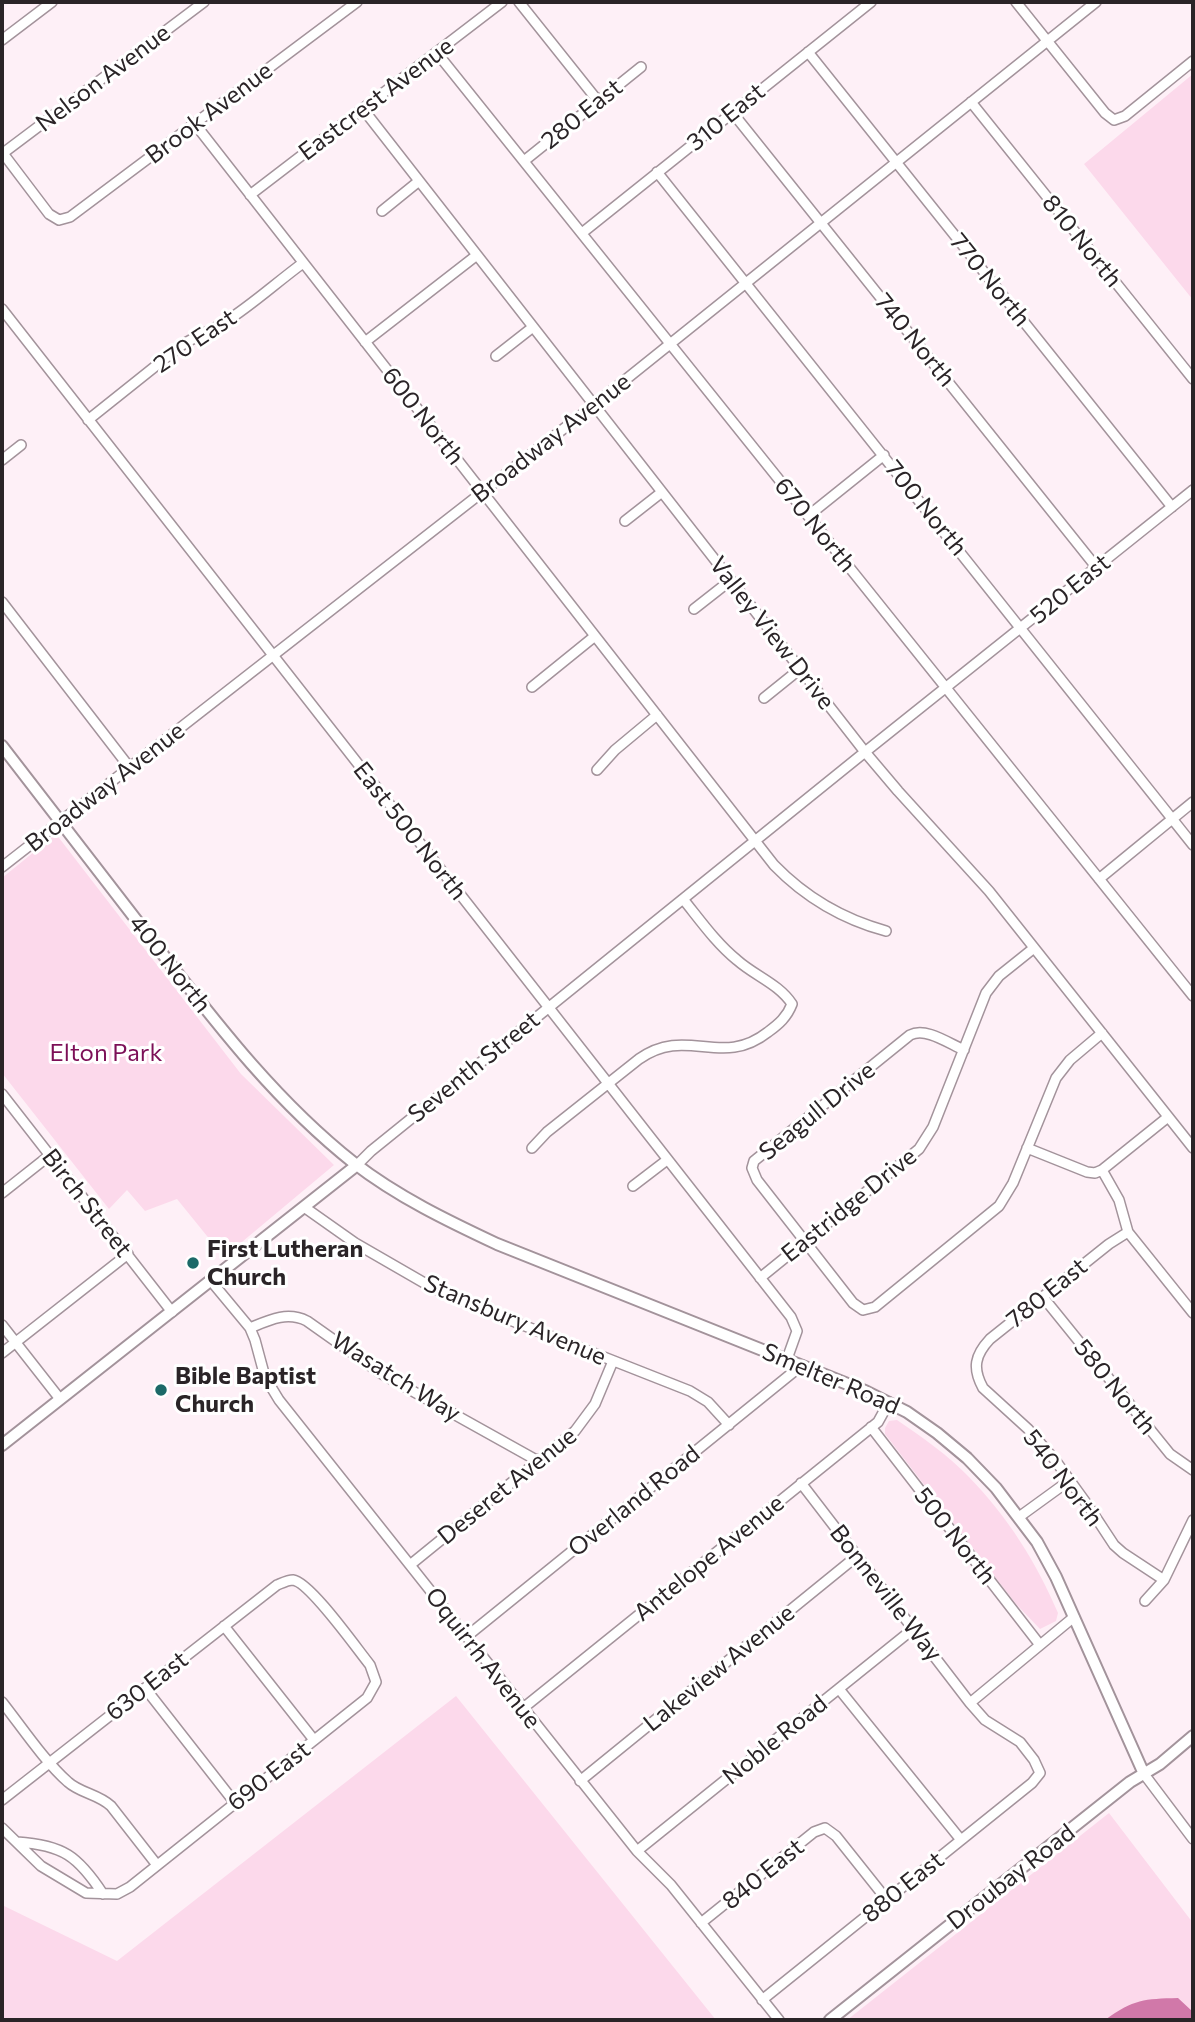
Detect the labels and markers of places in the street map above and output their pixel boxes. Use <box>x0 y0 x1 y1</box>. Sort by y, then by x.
place label: First Lutheran Church <box>207 1235 363 1291</box>
marker: First Lutheran Church <box>185 1255 201 1271</box>
place label: Bible Baptist Church <box>175 1362 316 1418</box>
marker: Bible Baptist Church <box>153 1382 169 1398</box>

